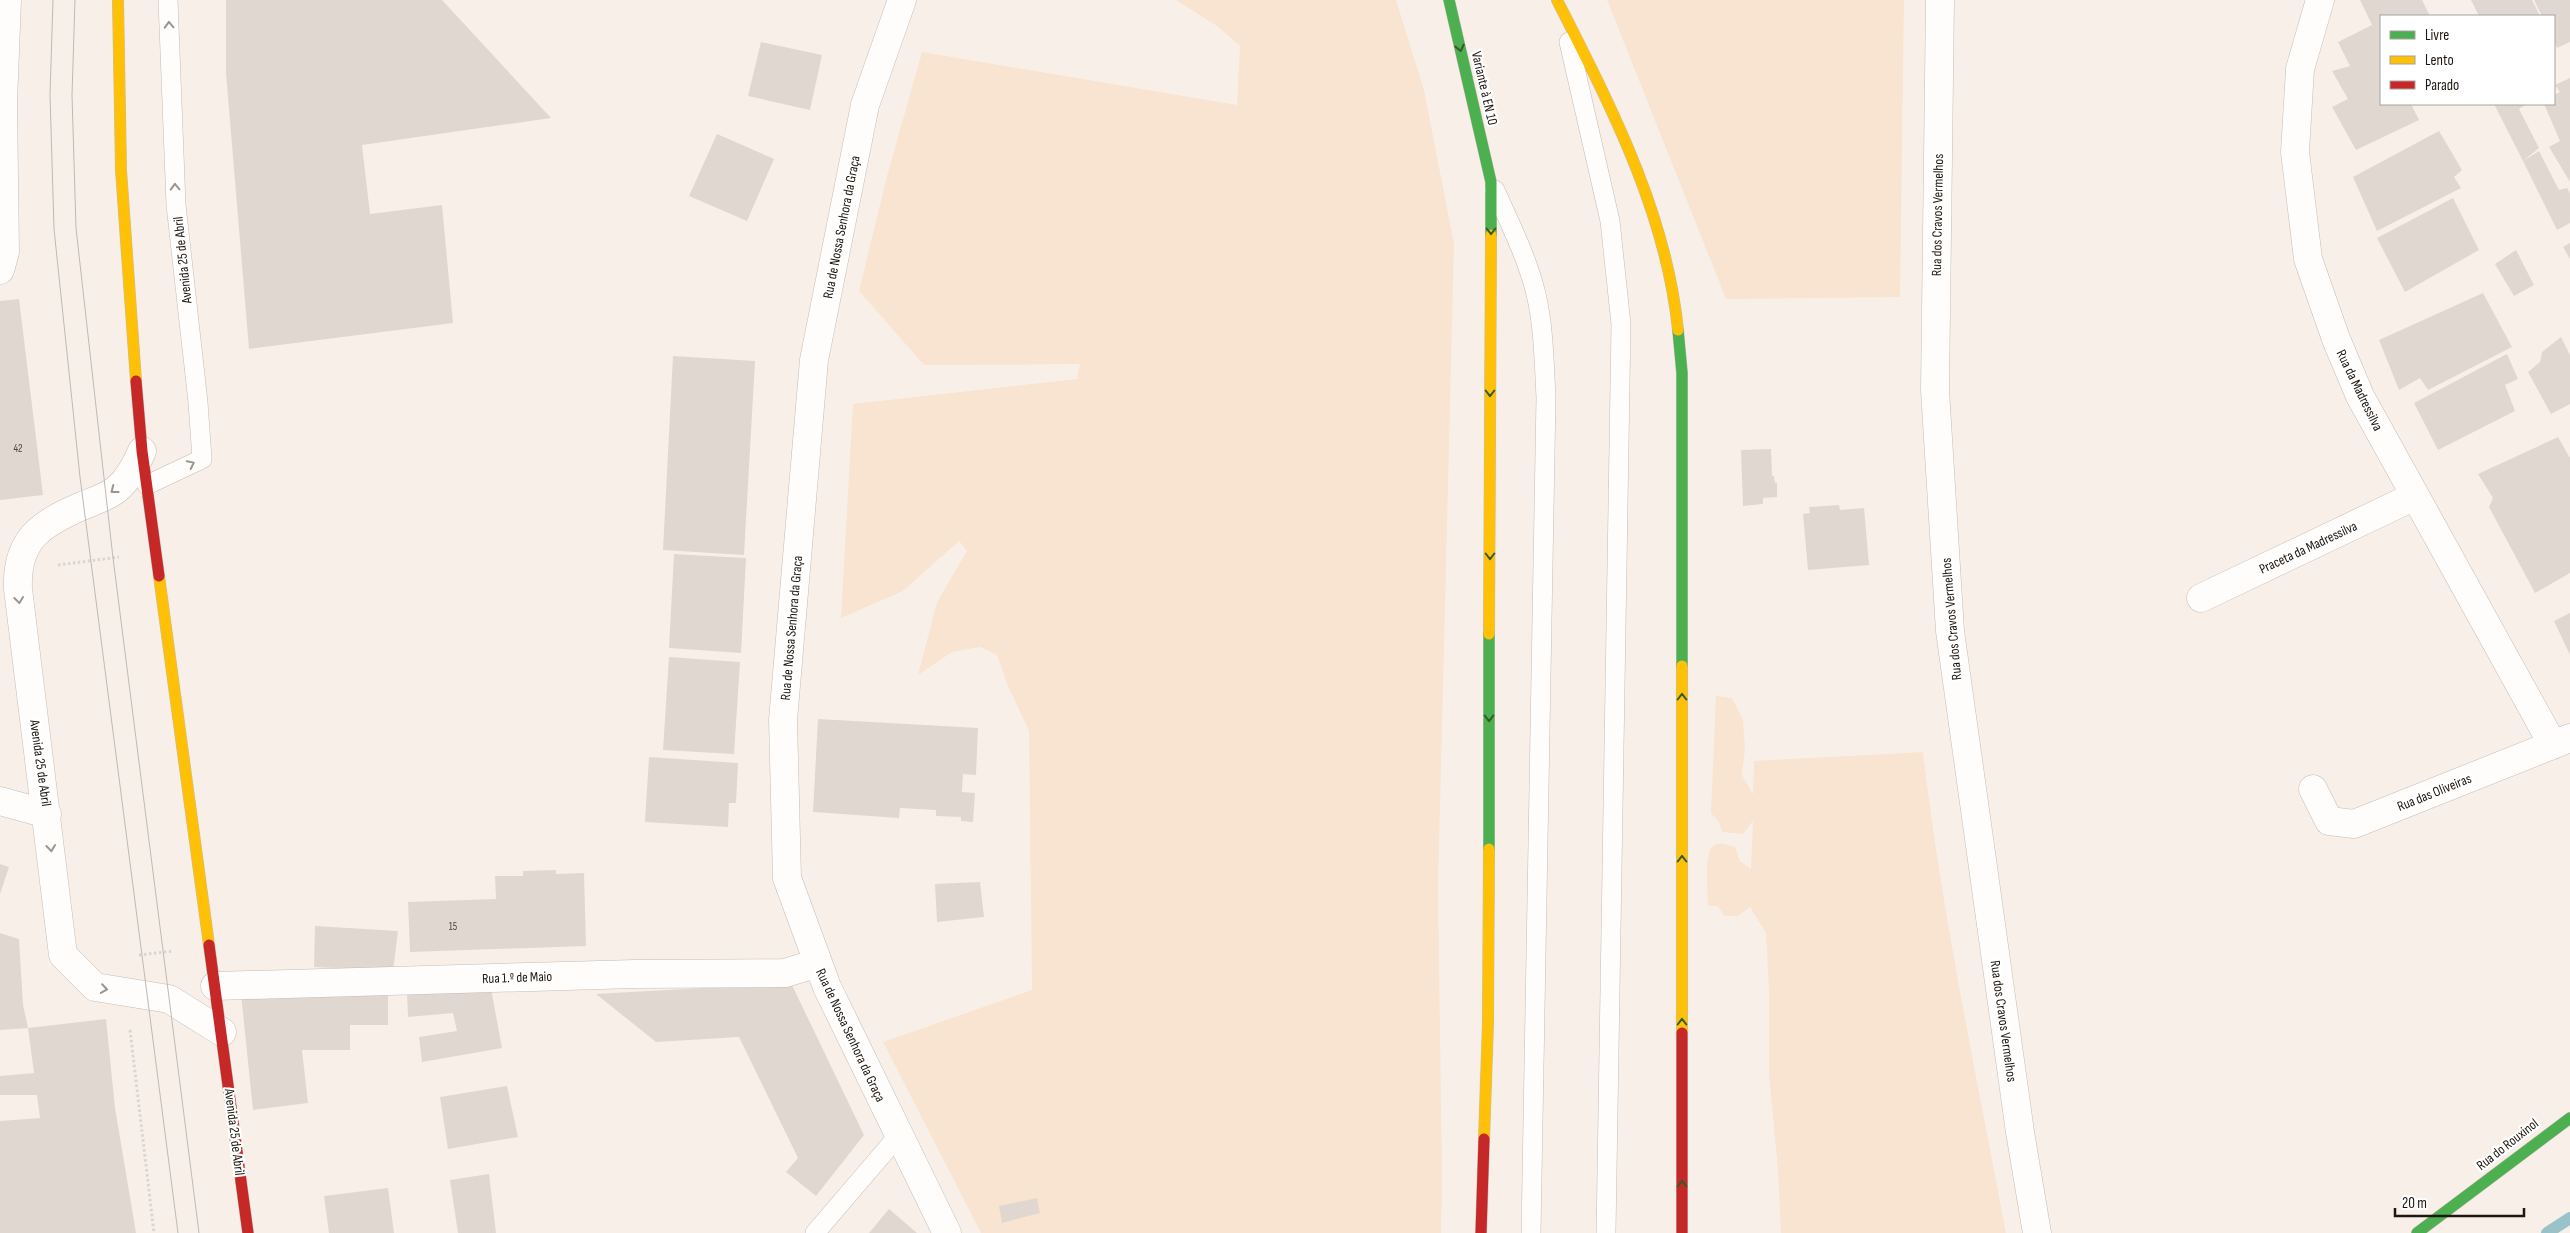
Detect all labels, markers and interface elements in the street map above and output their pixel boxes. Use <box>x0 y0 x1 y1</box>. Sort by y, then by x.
legend <box>2380 15 2555 105</box>
one-way arrow <box>164 20 174 28</box>
text: Livre <box>2425 26 2449 45</box>
one-way arrow <box>1454 43 1465 52</box>
street label: Variante à EN 10 <box>1468 50 1501 127</box>
text: Lento <box>2425 51 2454 70</box>
text: Parado <box>2425 76 2459 95</box>
street label: Rua de Nossa Senhora da Graça <box>819 154 864 300</box>
street label: Rua dos Cravos Vermelhos <box>1928 154 1947 276</box>
one-way arrow <box>170 183 180 190</box>
street label: Avenida 25 de Abril <box>169 216 196 305</box>
one-way arrow <box>1486 228 1496 235</box>
street label: Rua da Madressilva <box>2333 347 2386 434</box>
one-way arrow <box>1485 390 1495 398</box>
house number: 42 <box>13 442 23 455</box>
one-way arrow <box>186 460 195 470</box>
one-way arrow <box>111 484 120 493</box>
street label: Praceta da Madressilva <box>2257 517 2360 578</box>
one-way arrow <box>1485 552 1495 560</box>
street label: Rua de Nossa Senhora da Graça <box>777 555 806 701</box>
street label: Rua dos Cravos Vermelhos <box>1938 557 1965 681</box>
one-way arrow <box>13 596 24 604</box>
one-way arrow <box>1677 693 1687 700</box>
one-way arrow <box>1484 714 1494 722</box>
street label: Avenida 25 de Abril <box>26 718 55 807</box>
street label: Rua das Oliveiras <box>2395 770 2474 815</box>
one-way arrow <box>45 844 56 852</box>
one-way arrow <box>1677 855 1687 863</box>
house number: 15 <box>449 920 457 933</box>
street label: Rua dos Cravos Vermelhos <box>1987 959 2020 1083</box>
street label: Rua de Nossa Senhora da Graça <box>812 966 889 1105</box>
street label: Rua 1.º de Maio <box>482 968 553 987</box>
one-way arrow <box>100 983 108 993</box>
one-way arrow <box>1677 1018 1687 1026</box>
street label: Avenida 25 de Abril <box>221 1087 248 1176</box>
street label: Rua do Rouxinol <box>2473 1115 2542 1174</box>
one-way arrow <box>1677 1180 1687 1188</box>
scale bar <box>2395 1186 2524 1218</box>
text: 20 m <box>2402 1194 2427 1213</box>

